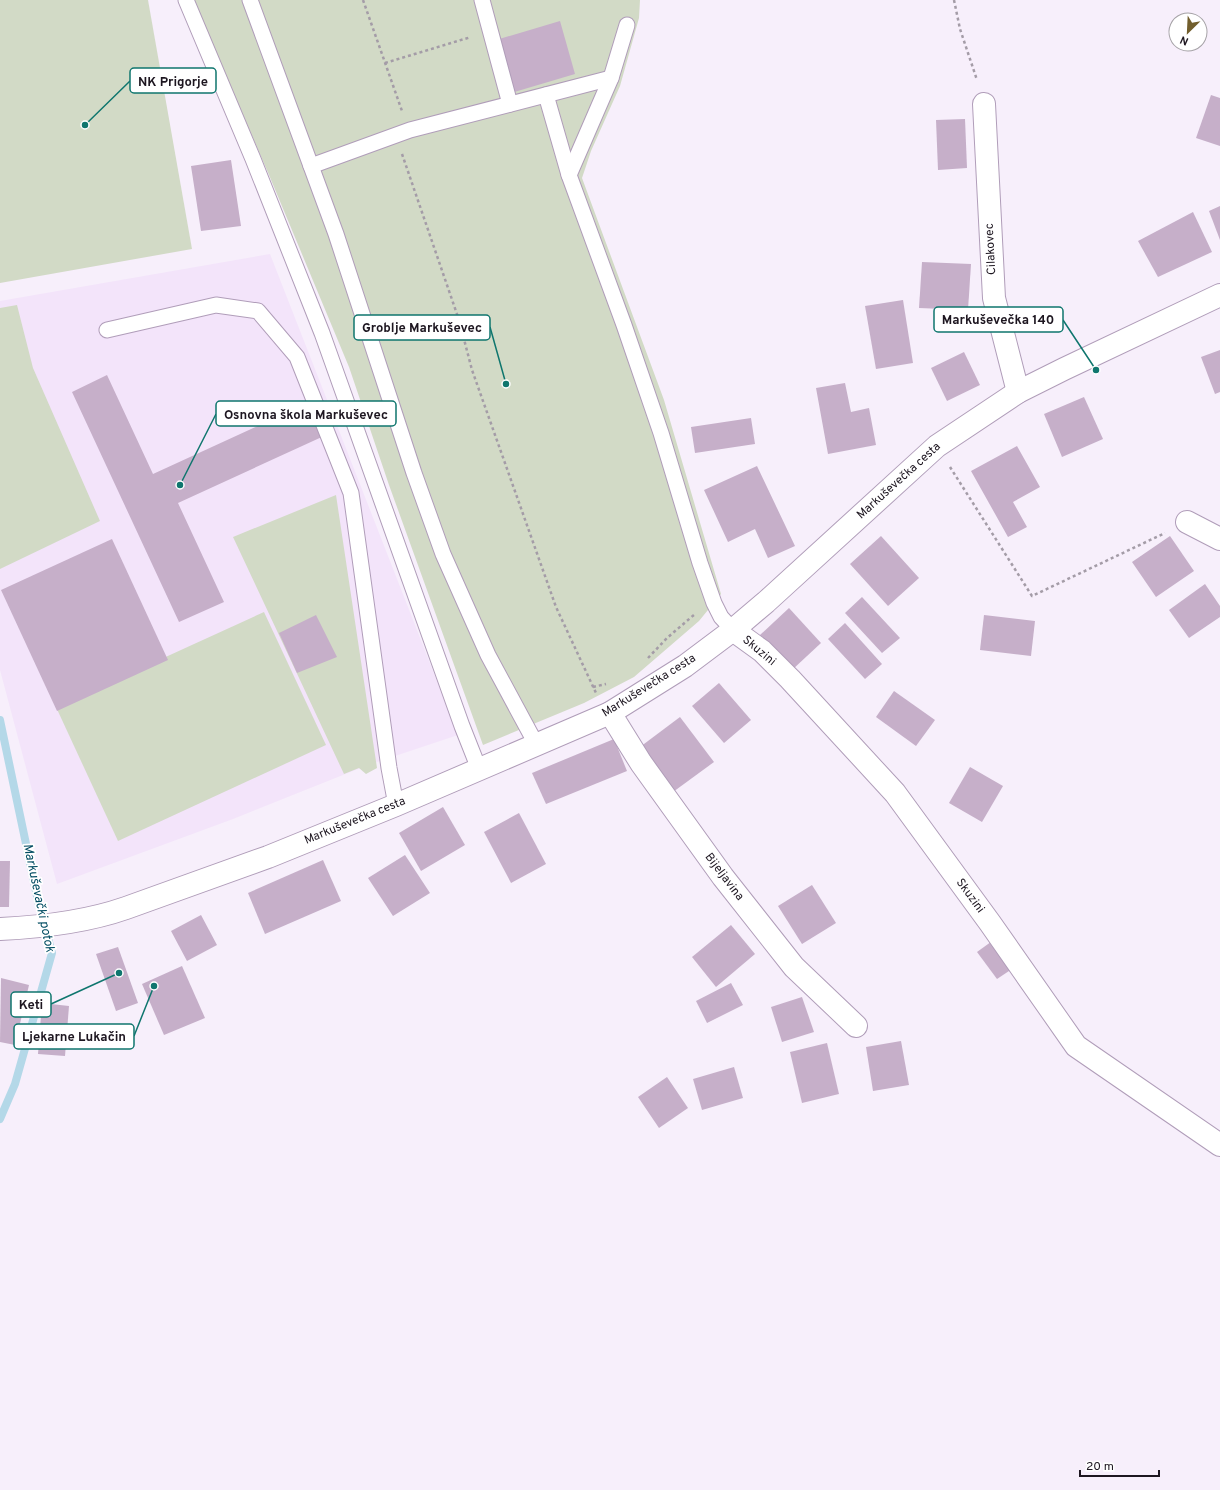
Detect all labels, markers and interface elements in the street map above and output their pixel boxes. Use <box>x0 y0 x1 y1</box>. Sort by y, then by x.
north arrow <box>1168 12 1208 52</box>
text: N <box>1178 32 1191 48</box>
callout: NK Prigorje <box>130 68 216 93</box>
text: NK Prigorje <box>138 75 208 91</box>
street label: Cilakovec <box>982 223 1000 275</box>
callout: Markuševečka 140 <box>934 307 1063 332</box>
text: Markuševečka 140 <box>942 313 1054 329</box>
callout: Groblje Markuševec <box>354 315 490 340</box>
text: Groblje Markuševec <box>362 321 482 337</box>
callout: Osnovna škola Markuševec <box>216 401 396 426</box>
text: Osnovna škola Markuševec <box>224 408 388 424</box>
street label: Markuševečka cesta <box>854 439 944 523</box>
street label: Skuzini <box>739 632 779 670</box>
street label: Markuševečka cesta <box>599 651 699 721</box>
street label: Markuševečka cesta <box>302 793 408 849</box>
water label: Markuševački potok <box>19 842 57 954</box>
street label: Bijeljavina <box>701 850 747 904</box>
street label: Skuzini <box>952 875 988 917</box>
callout: Keti <box>11 992 51 1017</box>
text: Keti <box>19 998 43 1014</box>
callout: Ljekarne Lukačin <box>14 1024 134 1049</box>
text: Ljekarne Lukačin <box>22 1030 126 1046</box>
scale bar <box>1080 1452 1159 1478</box>
text: 20 m <box>1086 1459 1114 1475</box>

